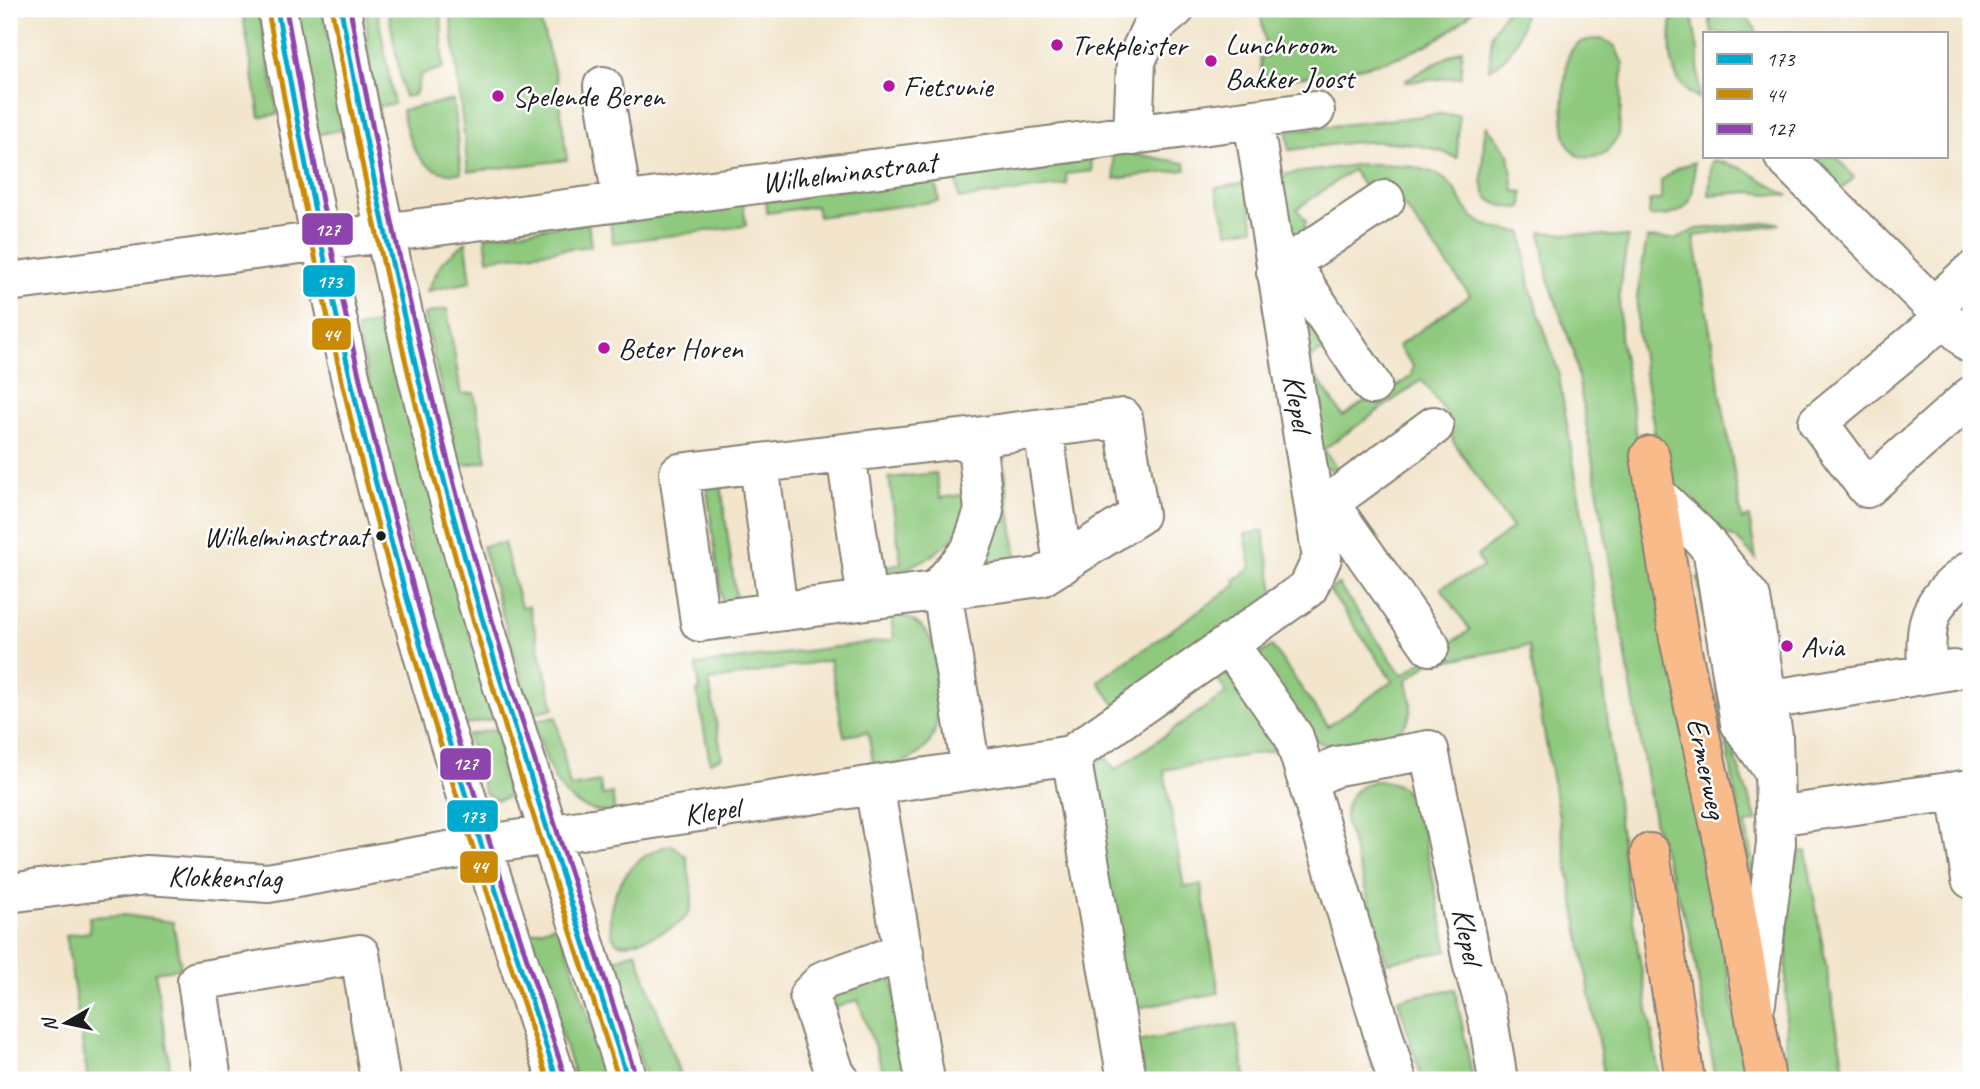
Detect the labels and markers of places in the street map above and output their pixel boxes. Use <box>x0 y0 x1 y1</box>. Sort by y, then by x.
place label: Lunchroom Bakker Joost <box>1225 25 1357 97</box>
place label: Trekpleister <box>1071 26 1190 64</box>
marker: Trekpleister <box>1049 37 1065 53</box>
marker: Lunchroom Bakker Joost <box>1203 53 1219 69</box>
place label: Fietsunie <box>903 67 995 105</box>
place label: Spelende Beren <box>512 77 666 115</box>
marker: Fietsunie <box>881 78 897 94</box>
marker: Spelende Beren <box>490 88 506 104</box>
place label: Beter Horen <box>618 329 744 367</box>
marker: Beter Horen <box>596 340 612 356</box>
place label: Wilhelminastraat <box>204 519 372 554</box>
marker: Wilhelminastraat <box>374 529 388 543</box>
place label: Avia <box>1801 627 1846 665</box>
marker: Avia <box>1779 638 1795 654</box>

